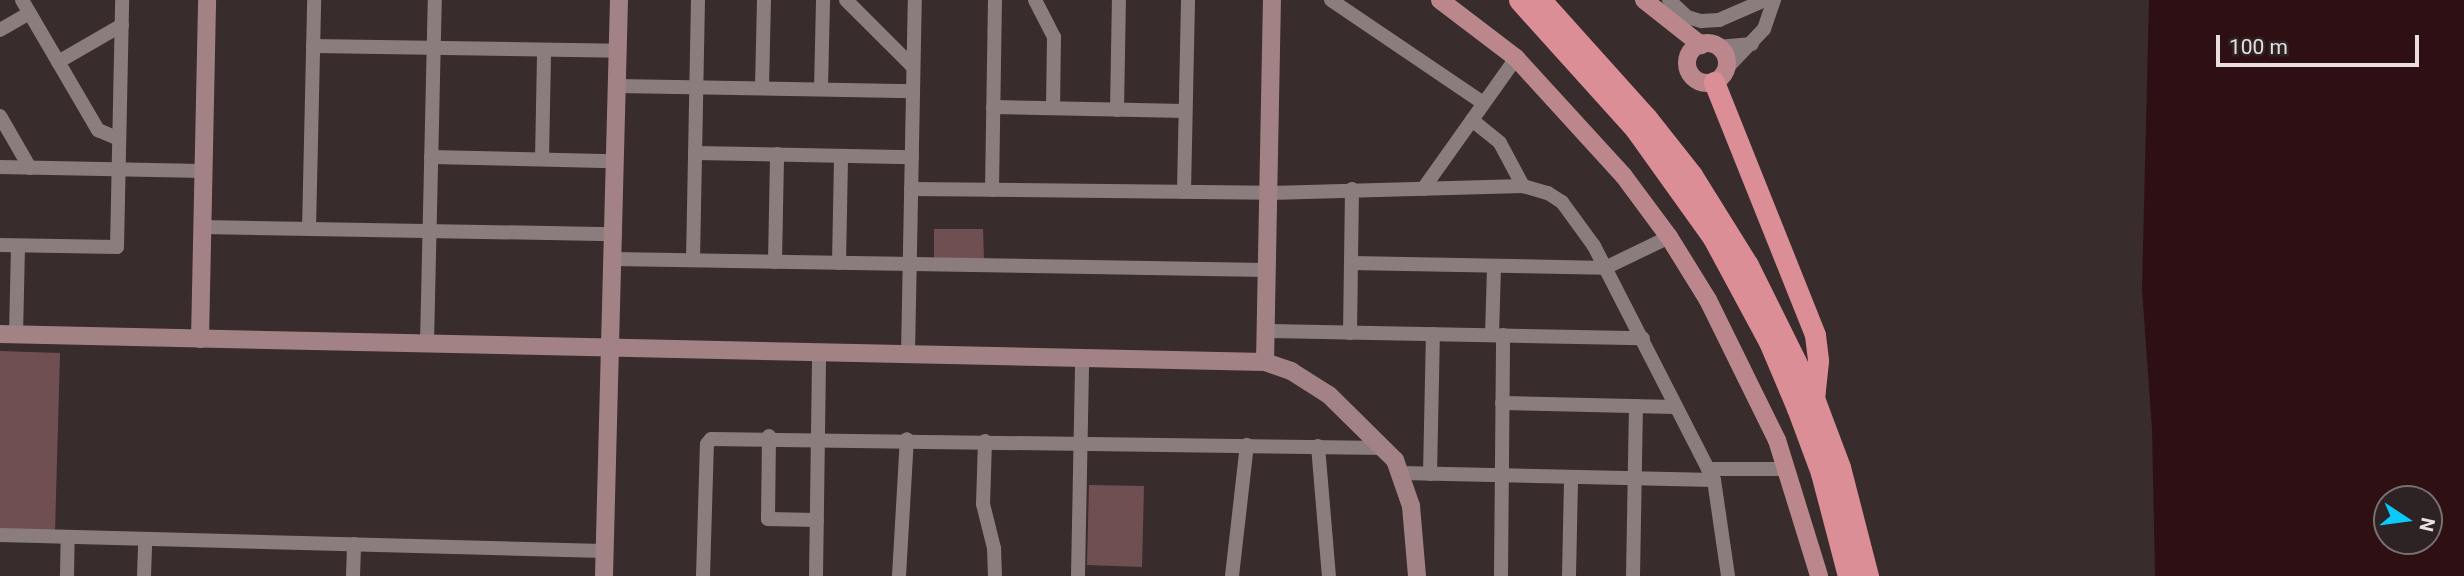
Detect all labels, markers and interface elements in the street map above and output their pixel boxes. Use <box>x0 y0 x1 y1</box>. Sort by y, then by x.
scale bar <box>2219 21 2422 65</box>
text: 100 m <box>2229 35 2288 59</box>
north arrow <box>2373 485 2443 555</box>
text: N <box>2414 515 2440 534</box>

